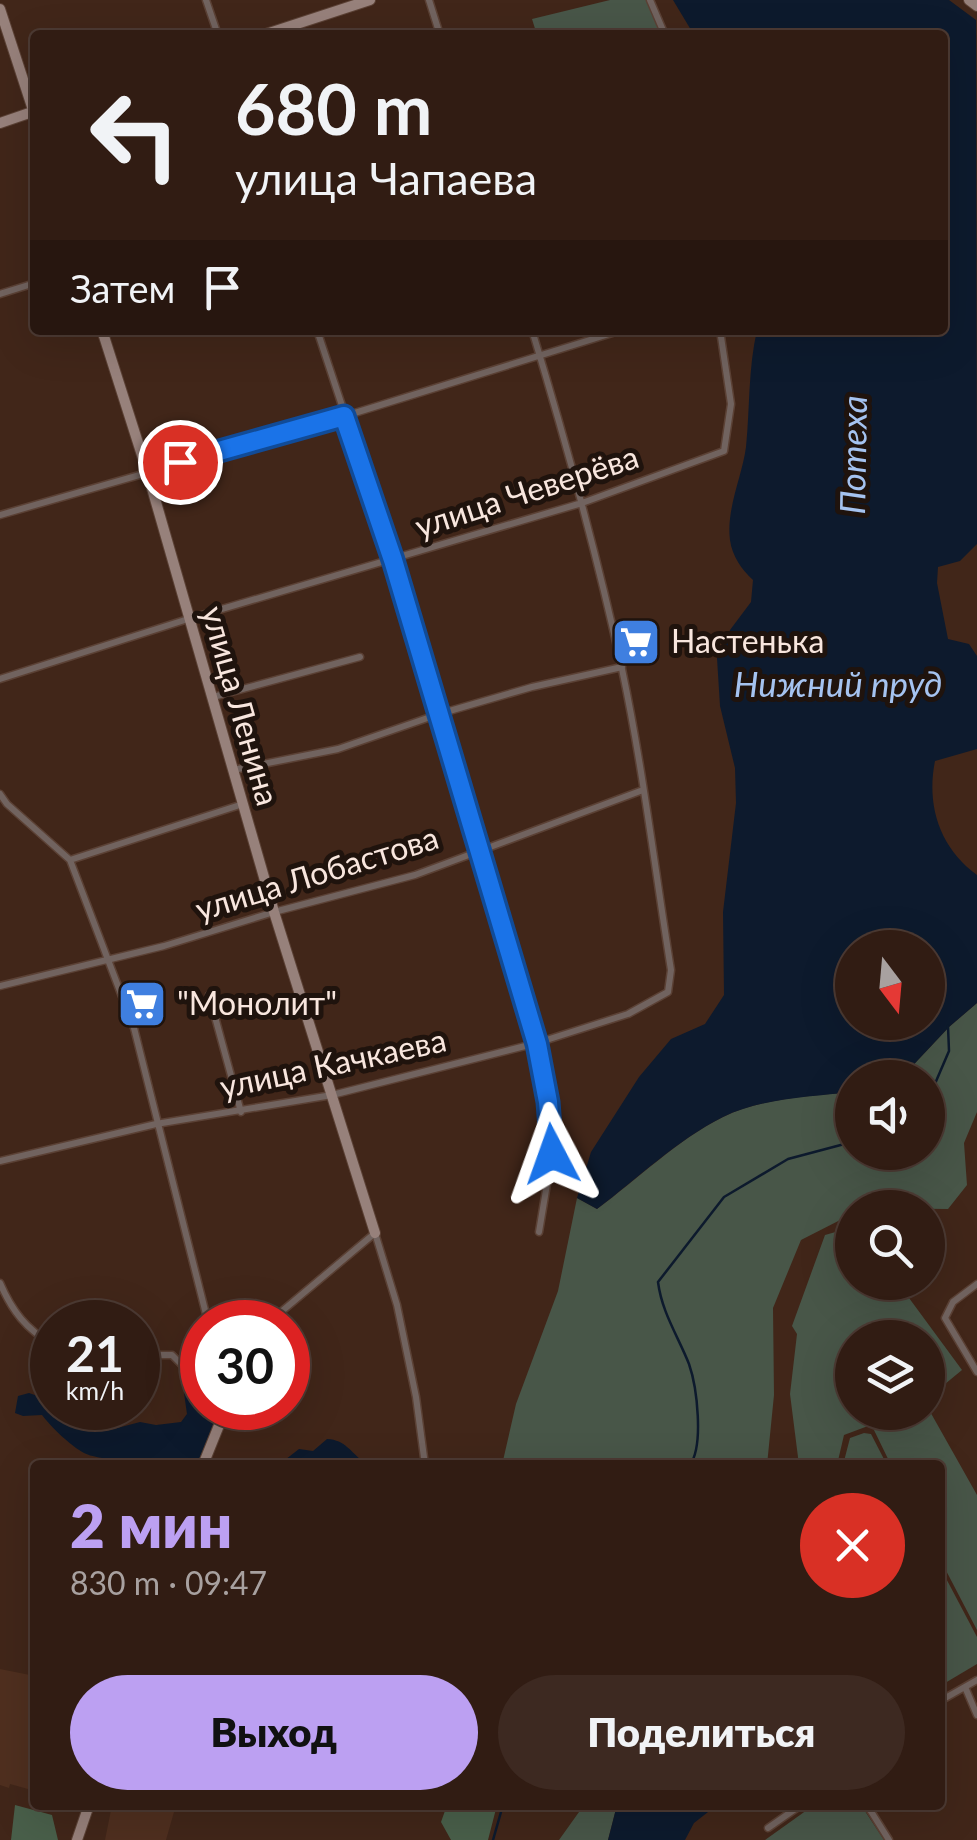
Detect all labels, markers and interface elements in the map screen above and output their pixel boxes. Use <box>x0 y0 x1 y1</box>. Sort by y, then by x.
text: 680 m <box>235 66 432 150</box>
icon: left <box>70 70 200 200</box>
text: улица Чапаева <box>235 151 537 205</box>
icon: arrive <box>195 260 250 315</box>
text: Затем <box>70 265 175 311</box>
water label: Потеха <box>830 395 874 515</box>
pin <box>138 420 223 505</box>
icon: arrive <box>153 435 208 490</box>
street label: улица Чеверёва <box>410 436 643 545</box>
street label: улица Ленина <box>194 601 289 810</box>
supermarket icon: Настенька <box>610 616 662 668</box>
place label: Настенька <box>671 621 824 660</box>
water label: Нижний пруд <box>734 662 942 704</box>
street label: улица Лобастова <box>190 817 443 928</box>
north arrow <box>835 930 945 1040</box>
map controls <box>835 930 945 1430</box>
supermarket icon: "Монолит" <box>116 978 168 1030</box>
place label: "Монолит" <box>177 983 337 1022</box>
street label: улица Качкаева <box>216 1020 449 1106</box>
button: sound <box>835 1060 945 1170</box>
position arrow <box>500 1102 604 1206</box>
button: search <box>835 1190 945 1300</box>
speed limit sign: 30 <box>180 1300 310 1430</box>
button: layers <box>835 1320 945 1430</box>
text: 21 <box>66 1323 124 1383</box>
text: km/h <box>66 1375 124 1405</box>
text: 2 мин <box>70 1489 232 1561</box>
button: close <box>800 1493 905 1598</box>
text: 830 m · 09:47 <box>70 1563 267 1602</box>
button: Выход <box>70 1675 478 1790</box>
button: Поделиться <box>498 1675 905 1790</box>

